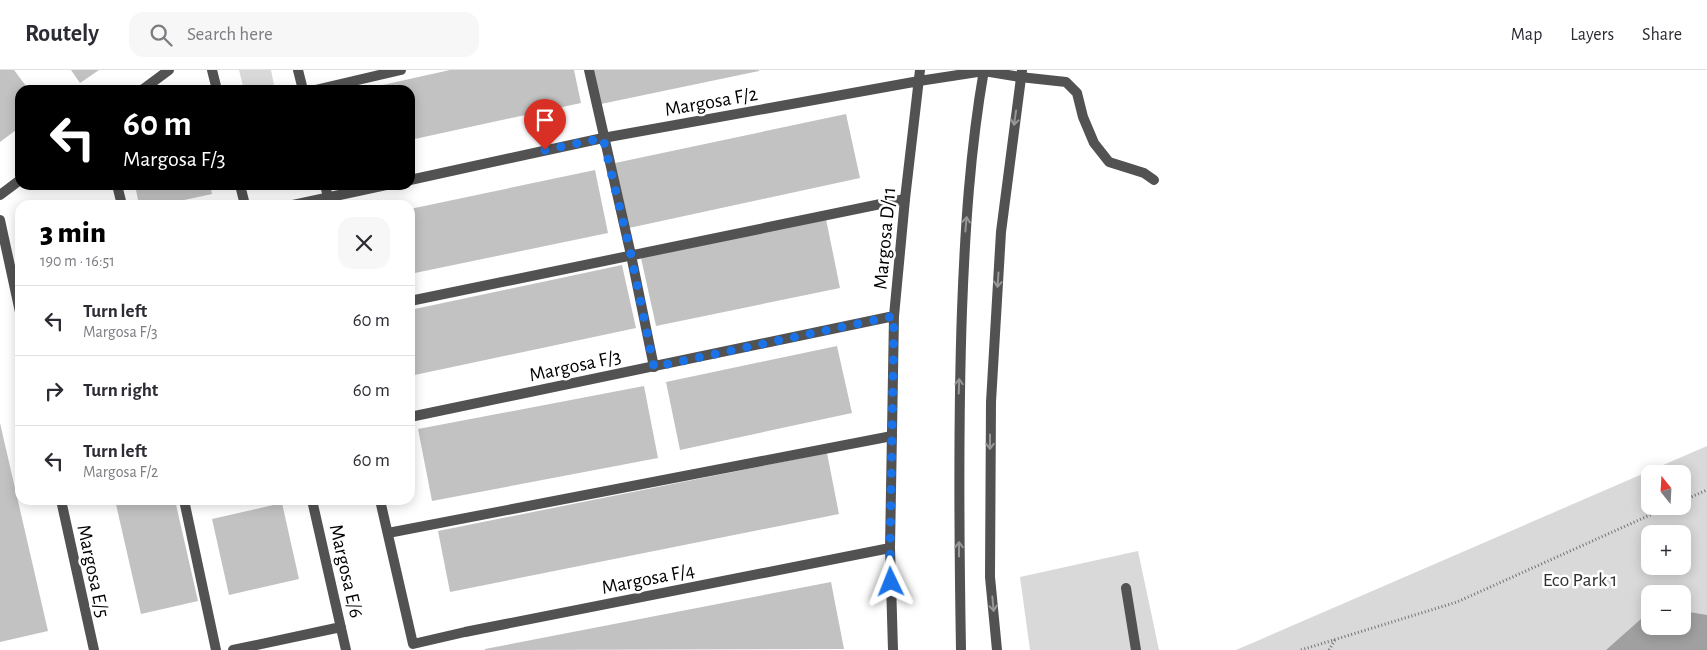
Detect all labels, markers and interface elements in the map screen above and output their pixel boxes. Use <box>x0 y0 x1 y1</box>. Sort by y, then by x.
search box <box>129 12 479 57</box>
icon: search <box>147 21 175 49</box>
text: Routely <box>25 22 99 46</box>
text: Search here <box>187 25 273 44</box>
text: Map <box>1511 26 1542 44</box>
text: Layers <box>1570 26 1614 44</box>
text: Share <box>1642 26 1682 44</box>
street label: Margosa F/2 <box>663 84 759 120</box>
pin <box>524 99 566 150</box>
icon: left <box>40 105 105 170</box>
icon: arrive <box>531 106 559 134</box>
text: 60 m <box>123 107 192 142</box>
one-way arrow <box>1010 110 1020 126</box>
text: Margosa F/3 <box>123 148 226 170</box>
street label: Margosa D/11 <box>871 186 899 290</box>
one-way arrow <box>961 216 971 232</box>
button: close <box>338 217 390 269</box>
text: 3 min <box>40 218 106 248</box>
text: 190 m · 16:51 <box>40 253 115 269</box>
one-way arrow <box>994 272 1003 288</box>
text: Turn left <box>83 302 147 321</box>
icon: left <box>40 307 68 335</box>
text: 60 m <box>353 311 390 330</box>
text: Margosa F/3 <box>83 324 158 340</box>
street label: Margosa F/3 <box>528 347 623 385</box>
icon: right <box>40 377 68 405</box>
one-way arrow <box>955 379 964 395</box>
text: Turn right <box>83 381 158 400</box>
text: 60 m <box>353 381 390 400</box>
one-way arrow <box>985 434 995 450</box>
text: Turn left <box>83 442 147 461</box>
icon: left <box>40 447 68 475</box>
text: 60 m <box>353 451 390 470</box>
text: Margosa F/2 <box>83 464 158 480</box>
north arrow <box>1641 465 1691 515</box>
map controls <box>1641 465 1691 635</box>
street label: Margosa E/5 <box>73 523 113 619</box>
street label: Margosa E/6 <box>326 523 366 620</box>
button: + <box>1641 525 1691 575</box>
one-way arrow <box>954 541 964 558</box>
position arrow <box>864 555 916 607</box>
street label: Margosa F/4 <box>600 560 697 598</box>
park label: Eco Park 1 <box>1543 570 1617 590</box>
button: − <box>1641 585 1691 635</box>
one-way arrow <box>988 596 997 612</box>

